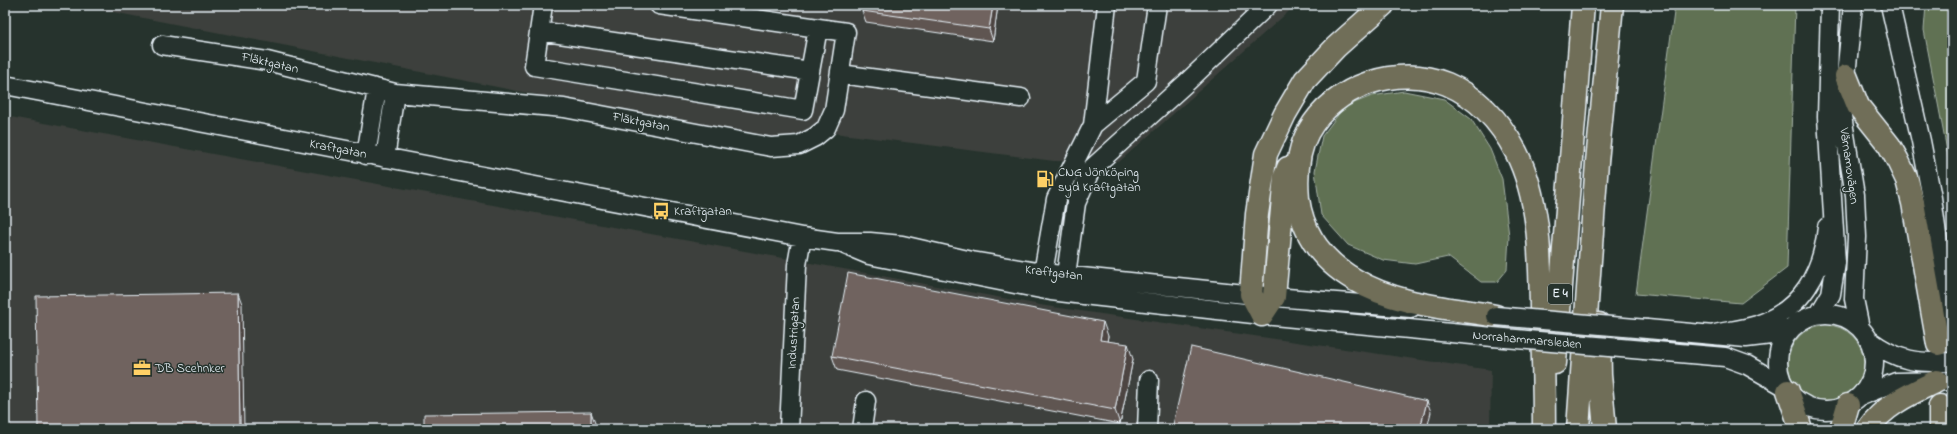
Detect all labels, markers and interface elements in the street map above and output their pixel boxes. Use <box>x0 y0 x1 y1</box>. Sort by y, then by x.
street label: Fläktgatan <box>238 47 300 80</box>
street label: Fläktgatan <box>610 107 671 138</box>
street label: Värnamovägen <box>1833 126 1864 205</box>
street label: Kraftgatan <box>308 134 368 165</box>
place label: CNG Jönköping syd Kraftgatan <box>1058 163 1141 198</box>
fuel station icon: CNG Jönköping syd Kraftgatan <box>1035 169 1055 189</box>
bus stop icon: Kraftgatan <box>651 201 671 221</box>
place label: Kraftgatan <box>674 202 732 222</box>
street label: Kraftgatan <box>1024 260 1084 287</box>
road number: E 4 <box>1548 284 1572 304</box>
street label: Industrigatan <box>783 296 806 370</box>
street label: Norrahammarsleden <box>1472 326 1582 354</box>
office icon: DB Scehnker <box>132 358 152 378</box>
place label: DB Scehnker <box>154 359 226 378</box>

